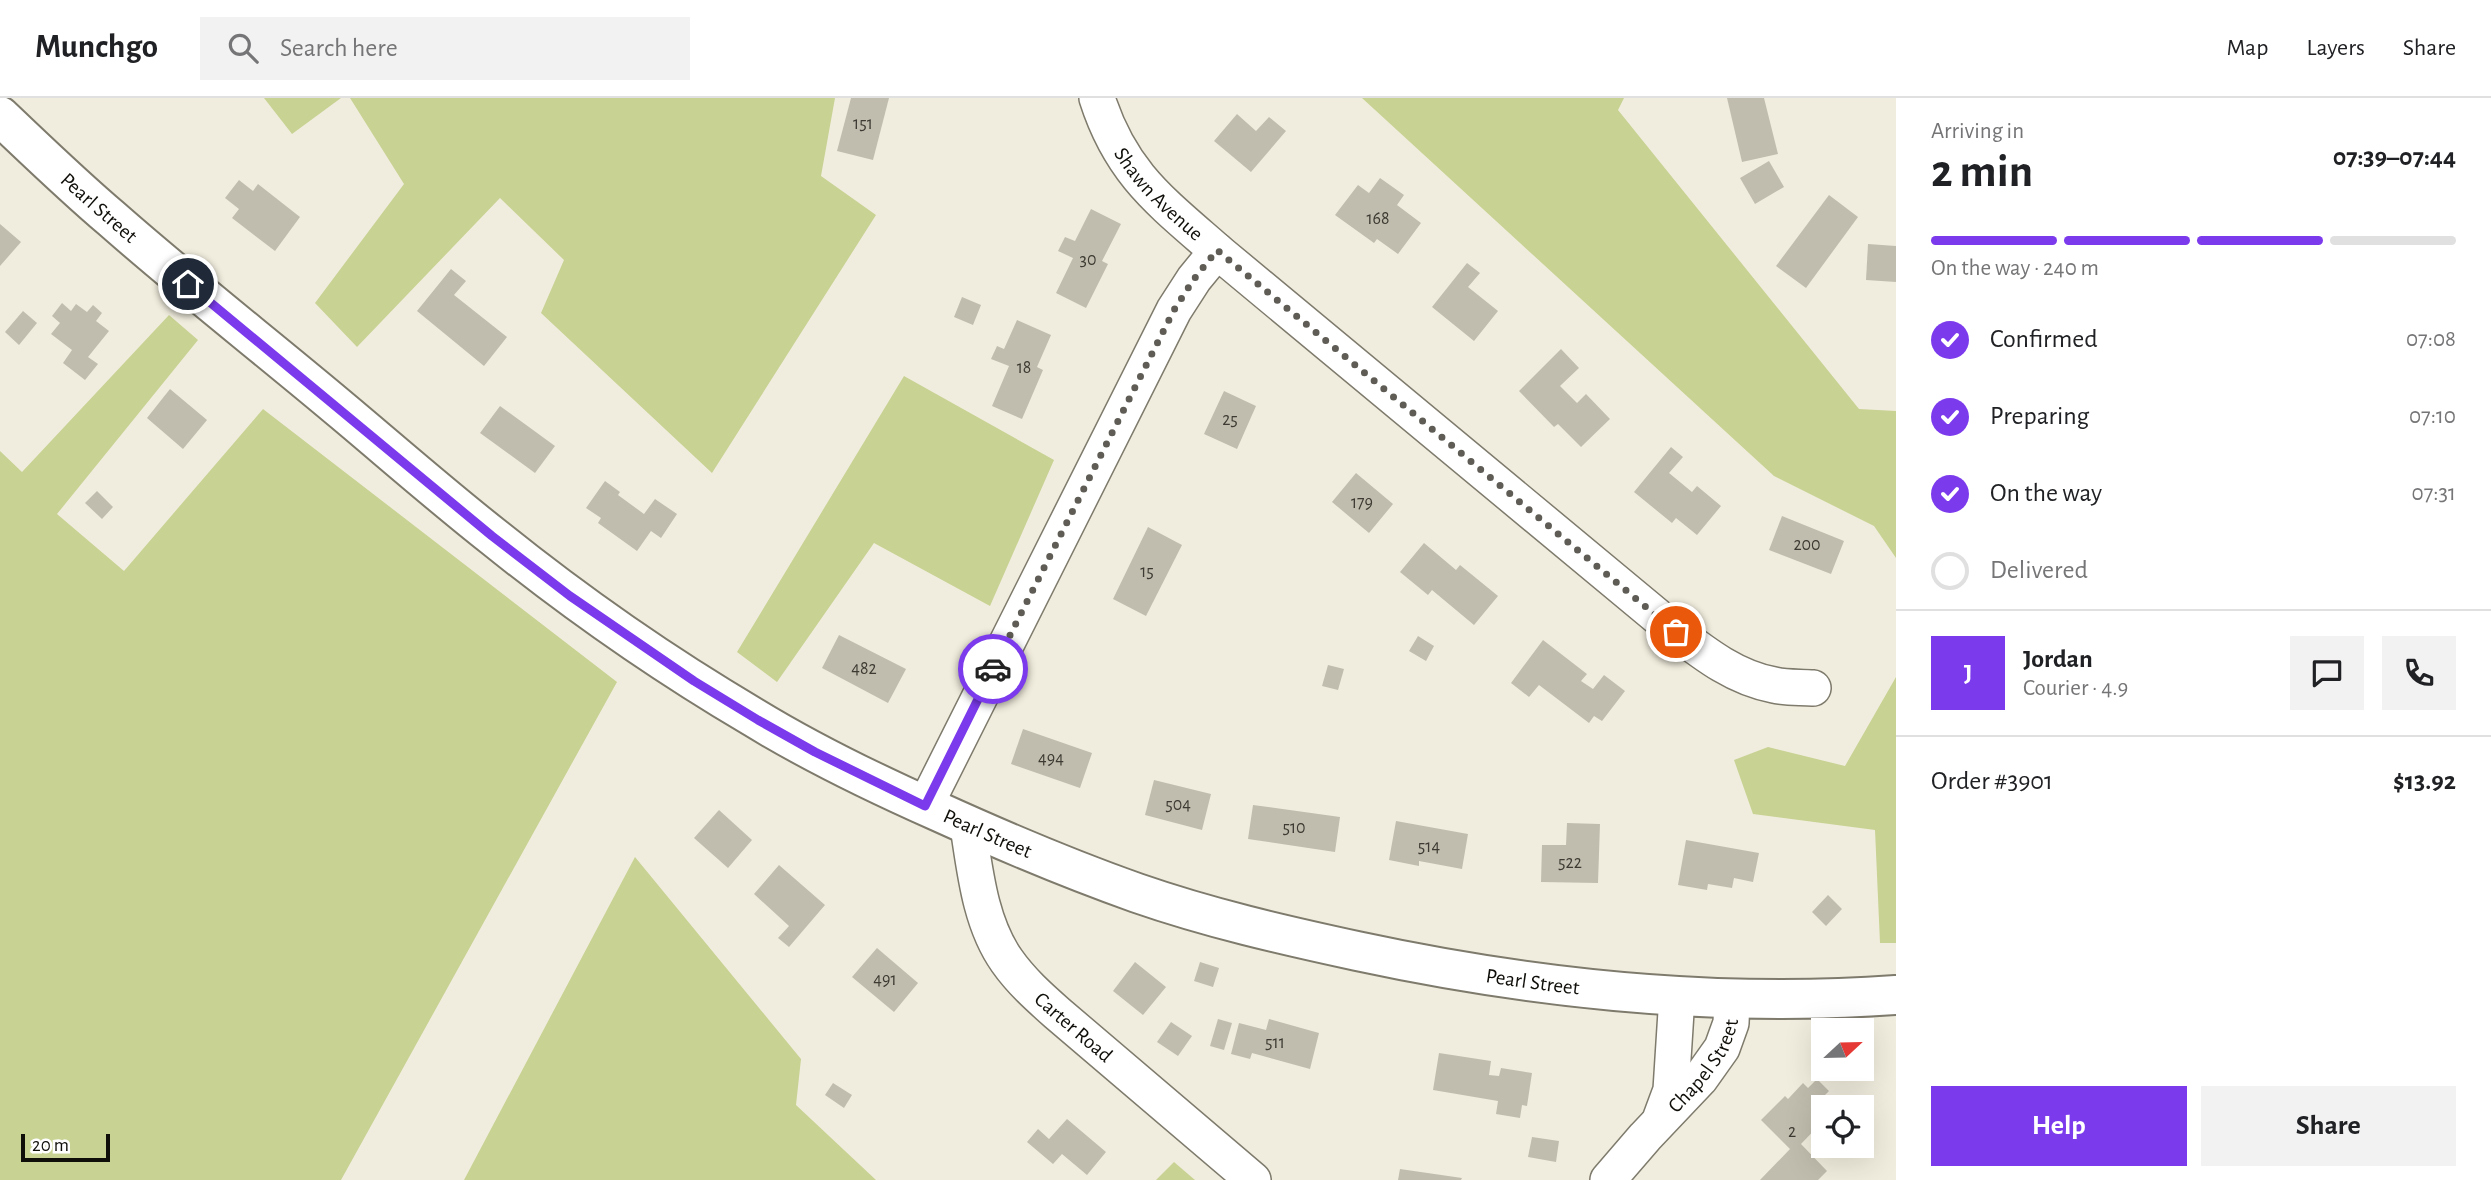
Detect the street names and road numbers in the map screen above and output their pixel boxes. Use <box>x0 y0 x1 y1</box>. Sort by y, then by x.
street label: Shawn Avenue <box>1111 144 1207 245</box>
street label: Pearl Street <box>57 169 142 247</box>
street label: Pearl Street <box>940 805 1035 862</box>
street label: Pearl Street <box>1485 965 1581 998</box>
street label: Carter Road <box>1031 988 1117 1066</box>
street label: Chapel Street <box>1664 1018 1742 1116</box>

